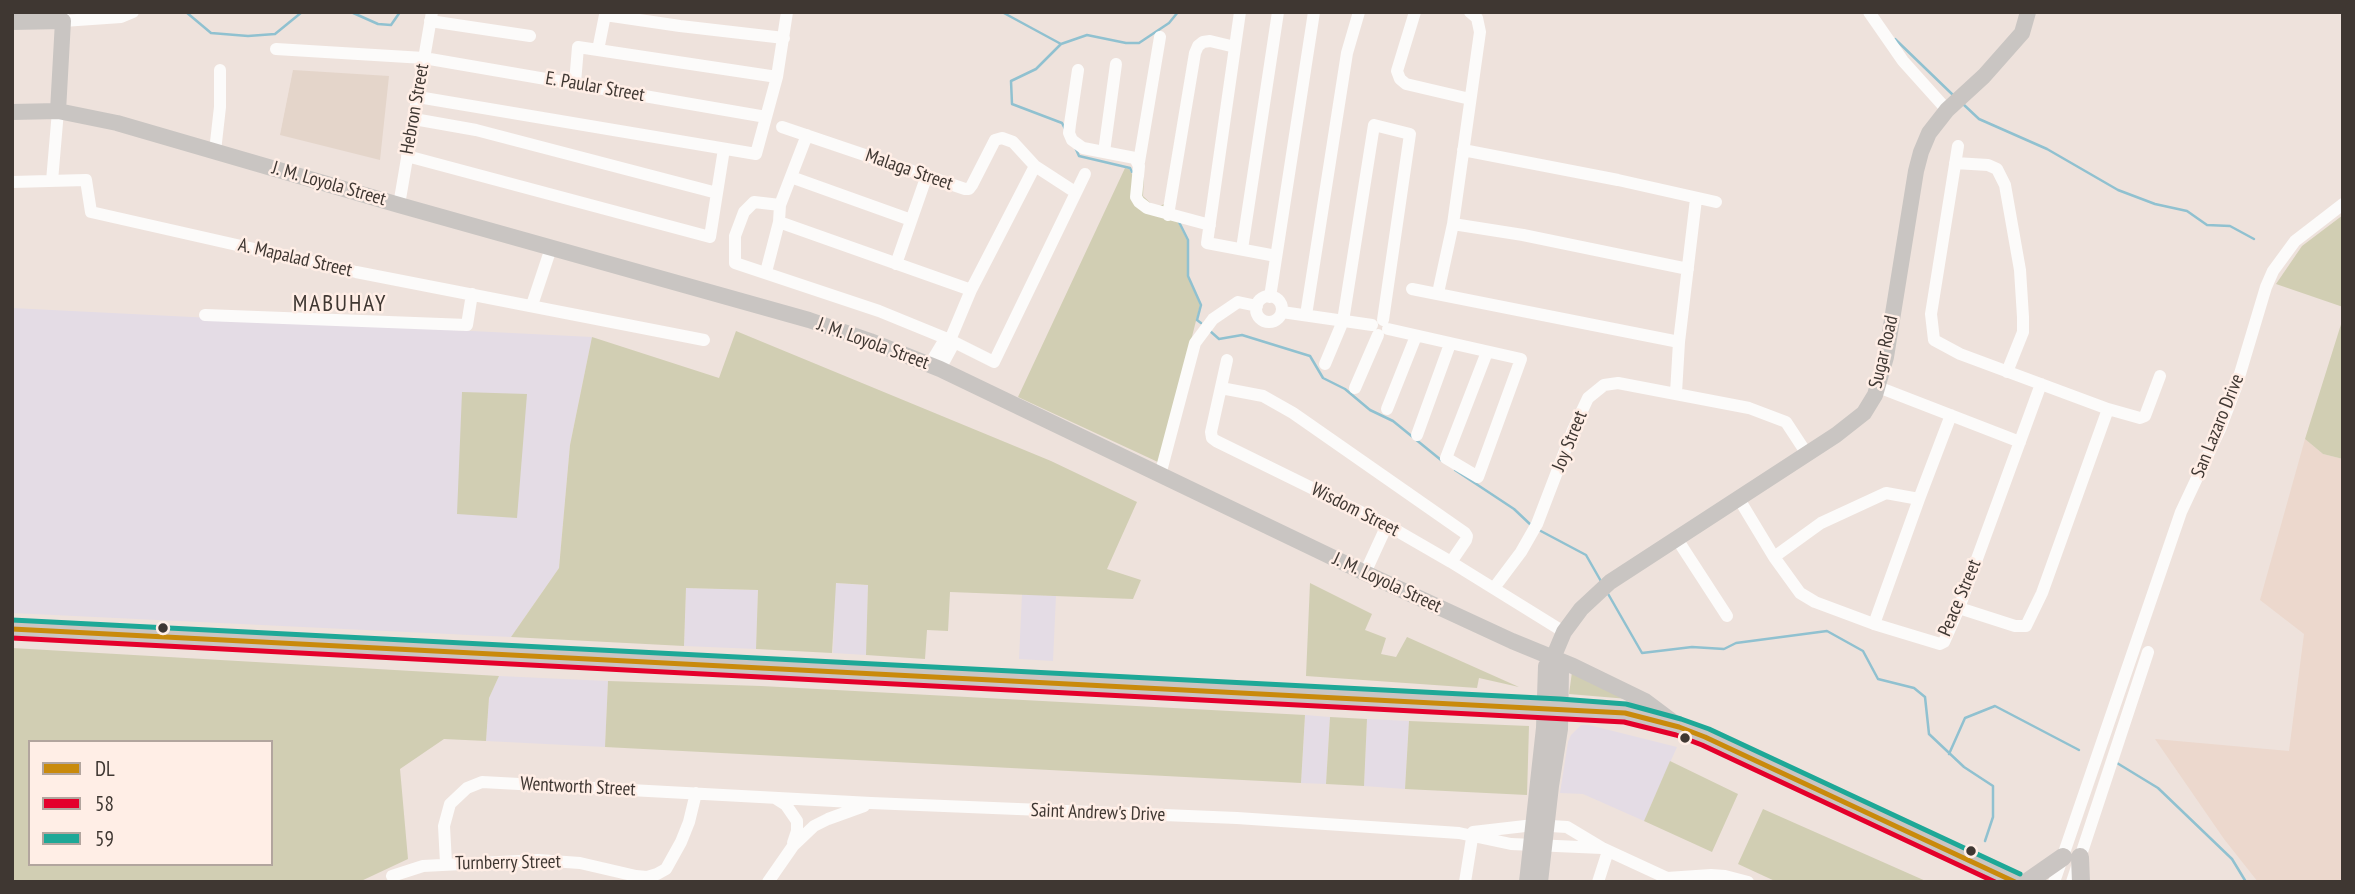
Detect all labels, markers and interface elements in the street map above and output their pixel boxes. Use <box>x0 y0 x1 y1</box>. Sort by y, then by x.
street label: Hebron Street <box>396 62 434 156</box>
street label: E. Paular Street <box>544 67 646 107</box>
street label: Malaga Street <box>862 144 956 196</box>
street label: J. M. Loyola Street <box>269 157 389 211</box>
street label: A. Mapalad Street <box>236 234 354 282</box>
district label: MABUHAY <box>294 290 386 318</box>
street label: J. M. Loyola Street <box>814 313 932 375</box>
street label: Sugar Road <box>1865 313 1903 391</box>
street label: San Lazaro Drive <box>2187 371 2249 481</box>
street label: Joy Street <box>1548 407 1592 475</box>
street label: Wisdom Street <box>1307 478 1403 542</box>
street label: J. M. Loyola Street <box>1329 548 1445 618</box>
street label: Peace Street <box>1934 556 1986 640</box>
unlabelled marker <box>156 621 170 635</box>
unlabelled marker <box>1678 731 1692 745</box>
legend <box>28 740 273 866</box>
text: DL <box>95 755 115 782</box>
street label: Wentworth Street <box>520 773 636 801</box>
text: 58 <box>95 790 114 817</box>
street label: Saint Andrew's Drive <box>1030 799 1166 827</box>
text: 59 <box>95 825 114 852</box>
unlabelled marker <box>1964 844 1978 858</box>
street label: Turnberry Street <box>455 851 561 875</box>

